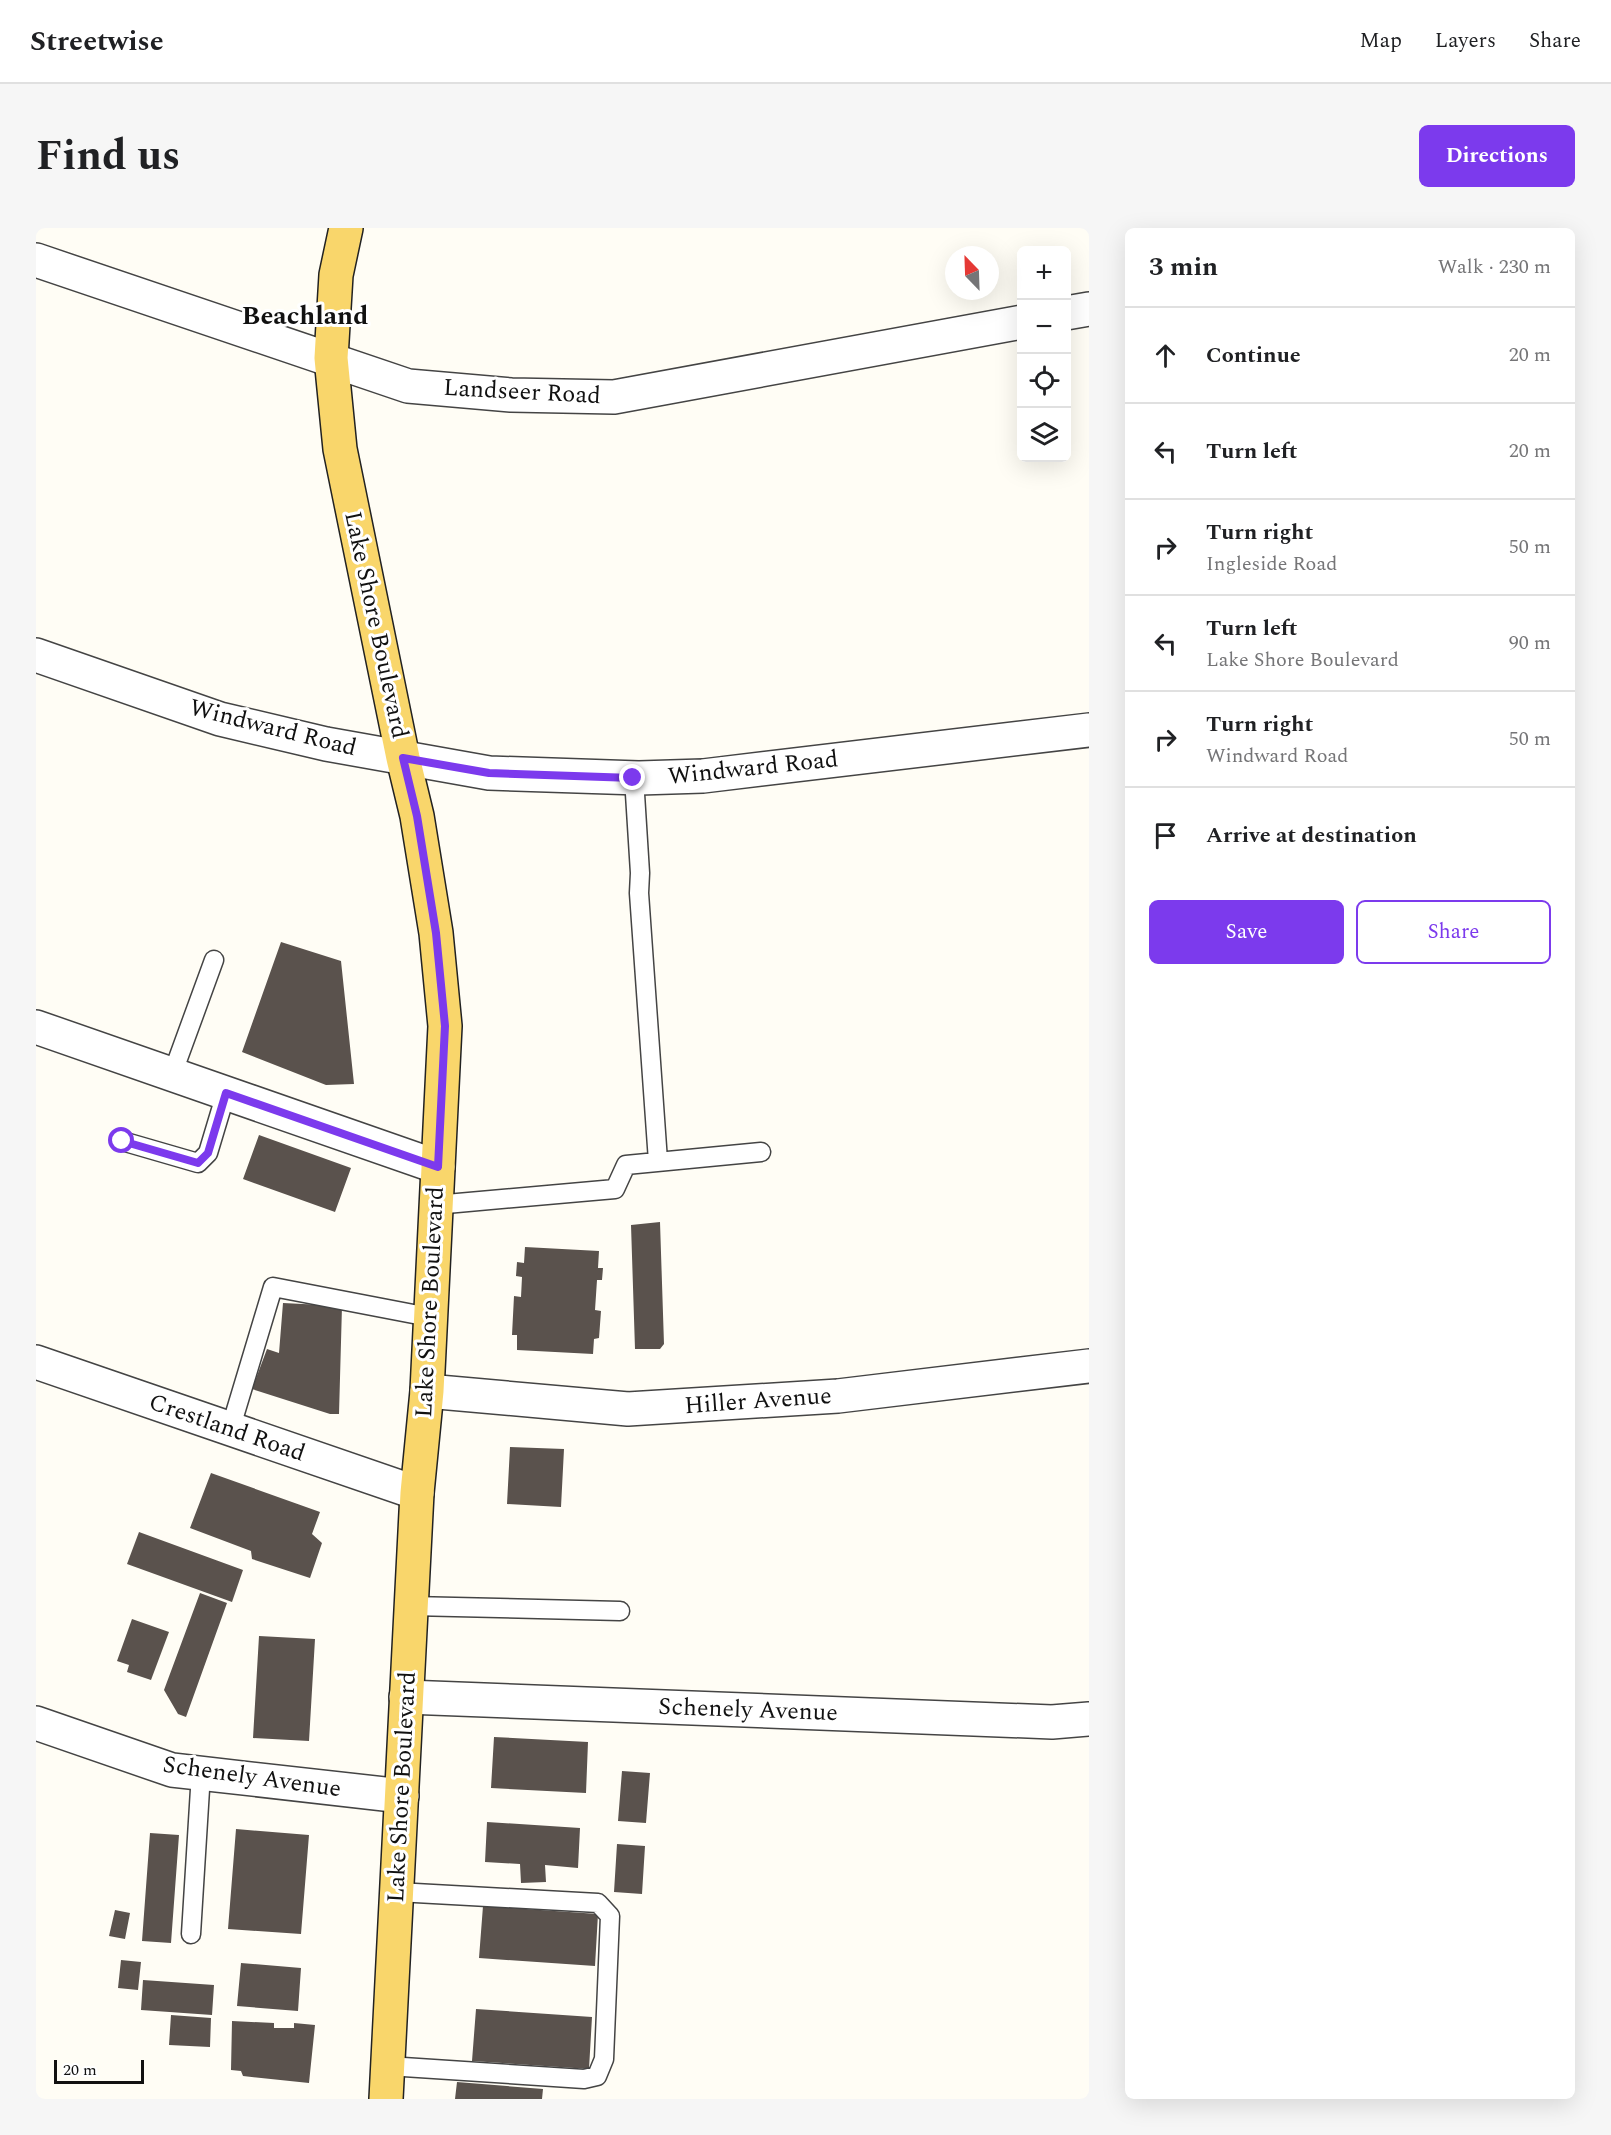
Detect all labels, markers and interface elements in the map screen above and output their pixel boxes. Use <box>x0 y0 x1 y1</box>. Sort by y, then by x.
text: Streetwise <box>30 20 164 63</box>
text: Map <box>1360 25 1402 57</box>
text: Layers <box>1435 25 1496 57</box>
text: Share <box>1529 25 1581 57</box>
text: Find us <box>36 125 180 188</box>
button: Directions <box>1419 125 1575 187</box>
north arrow <box>945 246 999 300</box>
map controls <box>1017 246 1071 462</box>
button: + <box>1017 246 1071 300</box>
text: 3 min <box>1149 247 1218 287</box>
text: Walk · 230 m <box>1438 252 1551 282</box>
district label: Beachland <box>242 296 368 336</box>
button: − <box>1017 300 1071 354</box>
icon: ahead <box>1149 339 1182 372</box>
text: Continue <box>1206 339 1301 372</box>
text: 20 m <box>1509 340 1551 370</box>
button: locate <box>1017 354 1071 408</box>
street label: Landseer Road <box>442 370 602 414</box>
button: layers <box>1017 408 1071 462</box>
icon: left <box>1149 435 1182 468</box>
text: Turn left <box>1206 435 1298 468</box>
text: 20 m <box>1509 436 1551 466</box>
street label: Lake Shore Boulevard <box>334 508 418 742</box>
text: Turn right <box>1206 516 1313 549</box>
icon: right <box>1149 531 1182 564</box>
text: 50 m <box>1509 532 1551 562</box>
text: Ingleside Road <box>1206 549 1337 579</box>
text: Turn left <box>1206 612 1298 645</box>
icon: left <box>1149 627 1182 660</box>
text: 90 m <box>1509 628 1551 658</box>
text: Lake Shore Boulevard <box>1206 645 1399 675</box>
street label: Windward Road <box>186 690 360 766</box>
text: Turn right <box>1206 708 1313 741</box>
icon: right <box>1149 723 1182 756</box>
text: 50 m <box>1509 724 1551 754</box>
street label: Windward Road <box>666 741 840 795</box>
text: Windward Road <box>1206 741 1349 771</box>
route end <box>619 764 645 790</box>
icon: arrive <box>1149 819 1182 852</box>
text: Arrive at destination <box>1206 819 1417 852</box>
button: Save <box>1149 900 1344 964</box>
button: Share <box>1356 900 1551 964</box>
route start <box>108 1127 134 1153</box>
street label: Lake Shore Boulevard <box>406 1185 454 1419</box>
street label: Hiller Avenue <box>683 1378 833 1424</box>
street label: Crestland Road <box>144 1384 310 1472</box>
street label: Lake Shore Boulevard <box>378 1670 426 1904</box>
street label: Schenely Avenue <box>658 1689 838 1731</box>
street label: Schenely Avenue <box>161 1747 343 1807</box>
scale bar <box>54 2057 144 2084</box>
text: 20 m <box>63 2058 97 2082</box>

